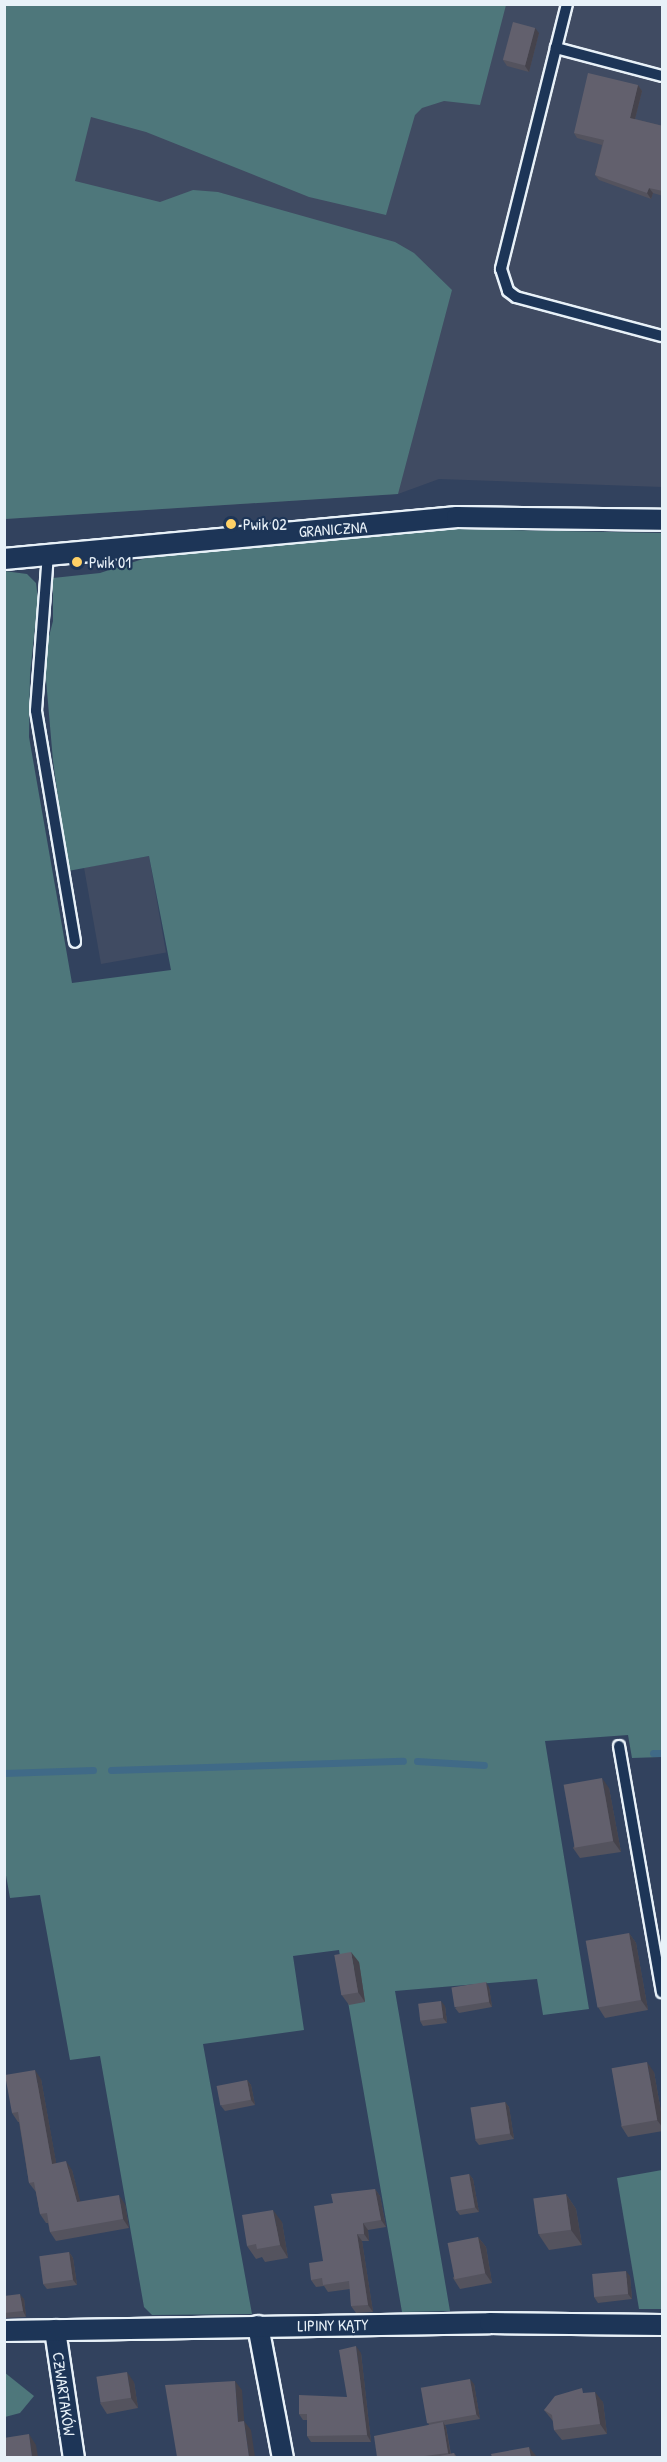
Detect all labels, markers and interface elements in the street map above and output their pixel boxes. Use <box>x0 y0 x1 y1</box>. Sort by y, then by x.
place label: Pwik 02 <box>243 514 287 534</box>
marker: Pwik 02 <box>224 517 238 531</box>
street label: GRANICZNA <box>298 517 368 541</box>
place label: Pwik 01 <box>89 552 131 572</box>
marker: Pwik 01 <box>70 555 84 569</box>
street label: LIPINY KĄTY <box>297 2315 369 2335</box>
street label: CZWARTAKÓW <box>49 2351 79 2437</box>

